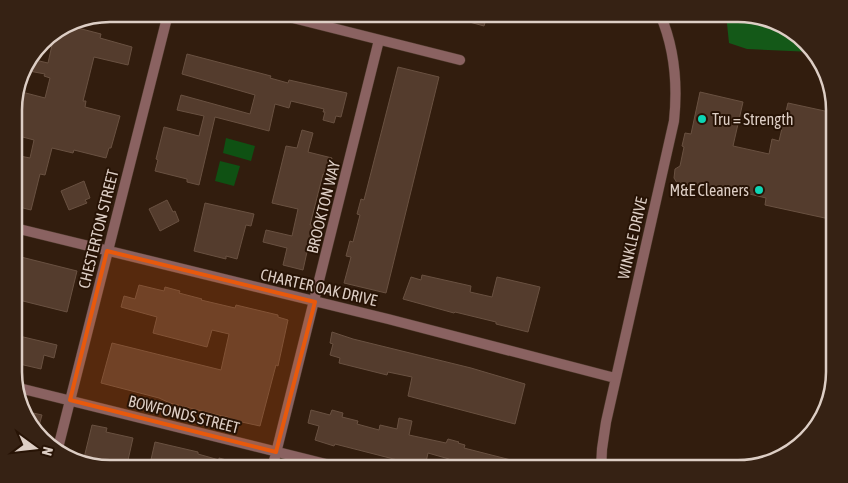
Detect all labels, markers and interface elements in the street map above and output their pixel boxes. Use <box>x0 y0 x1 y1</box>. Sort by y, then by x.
place label: Tru = Strength <box>712 110 794 129</box>
marker: Tru = Strength <box>696 113 708 125</box>
street label: BROOKTON WAY <box>303 158 343 255</box>
street label: CHESTERTON STREET <box>75 168 121 290</box>
place label: M&E Cleaners <box>670 181 749 199</box>
marker: M&E Cleaners <box>753 184 765 196</box>
street label: WINKLE DRIVE <box>614 195 650 281</box>
street label: CHARTER OAK DRIVE <box>259 265 379 309</box>
street label: BOWFONDS STREET <box>127 391 241 437</box>
north arrow <box>10 423 60 473</box>
text: N <box>39 445 56 457</box>

